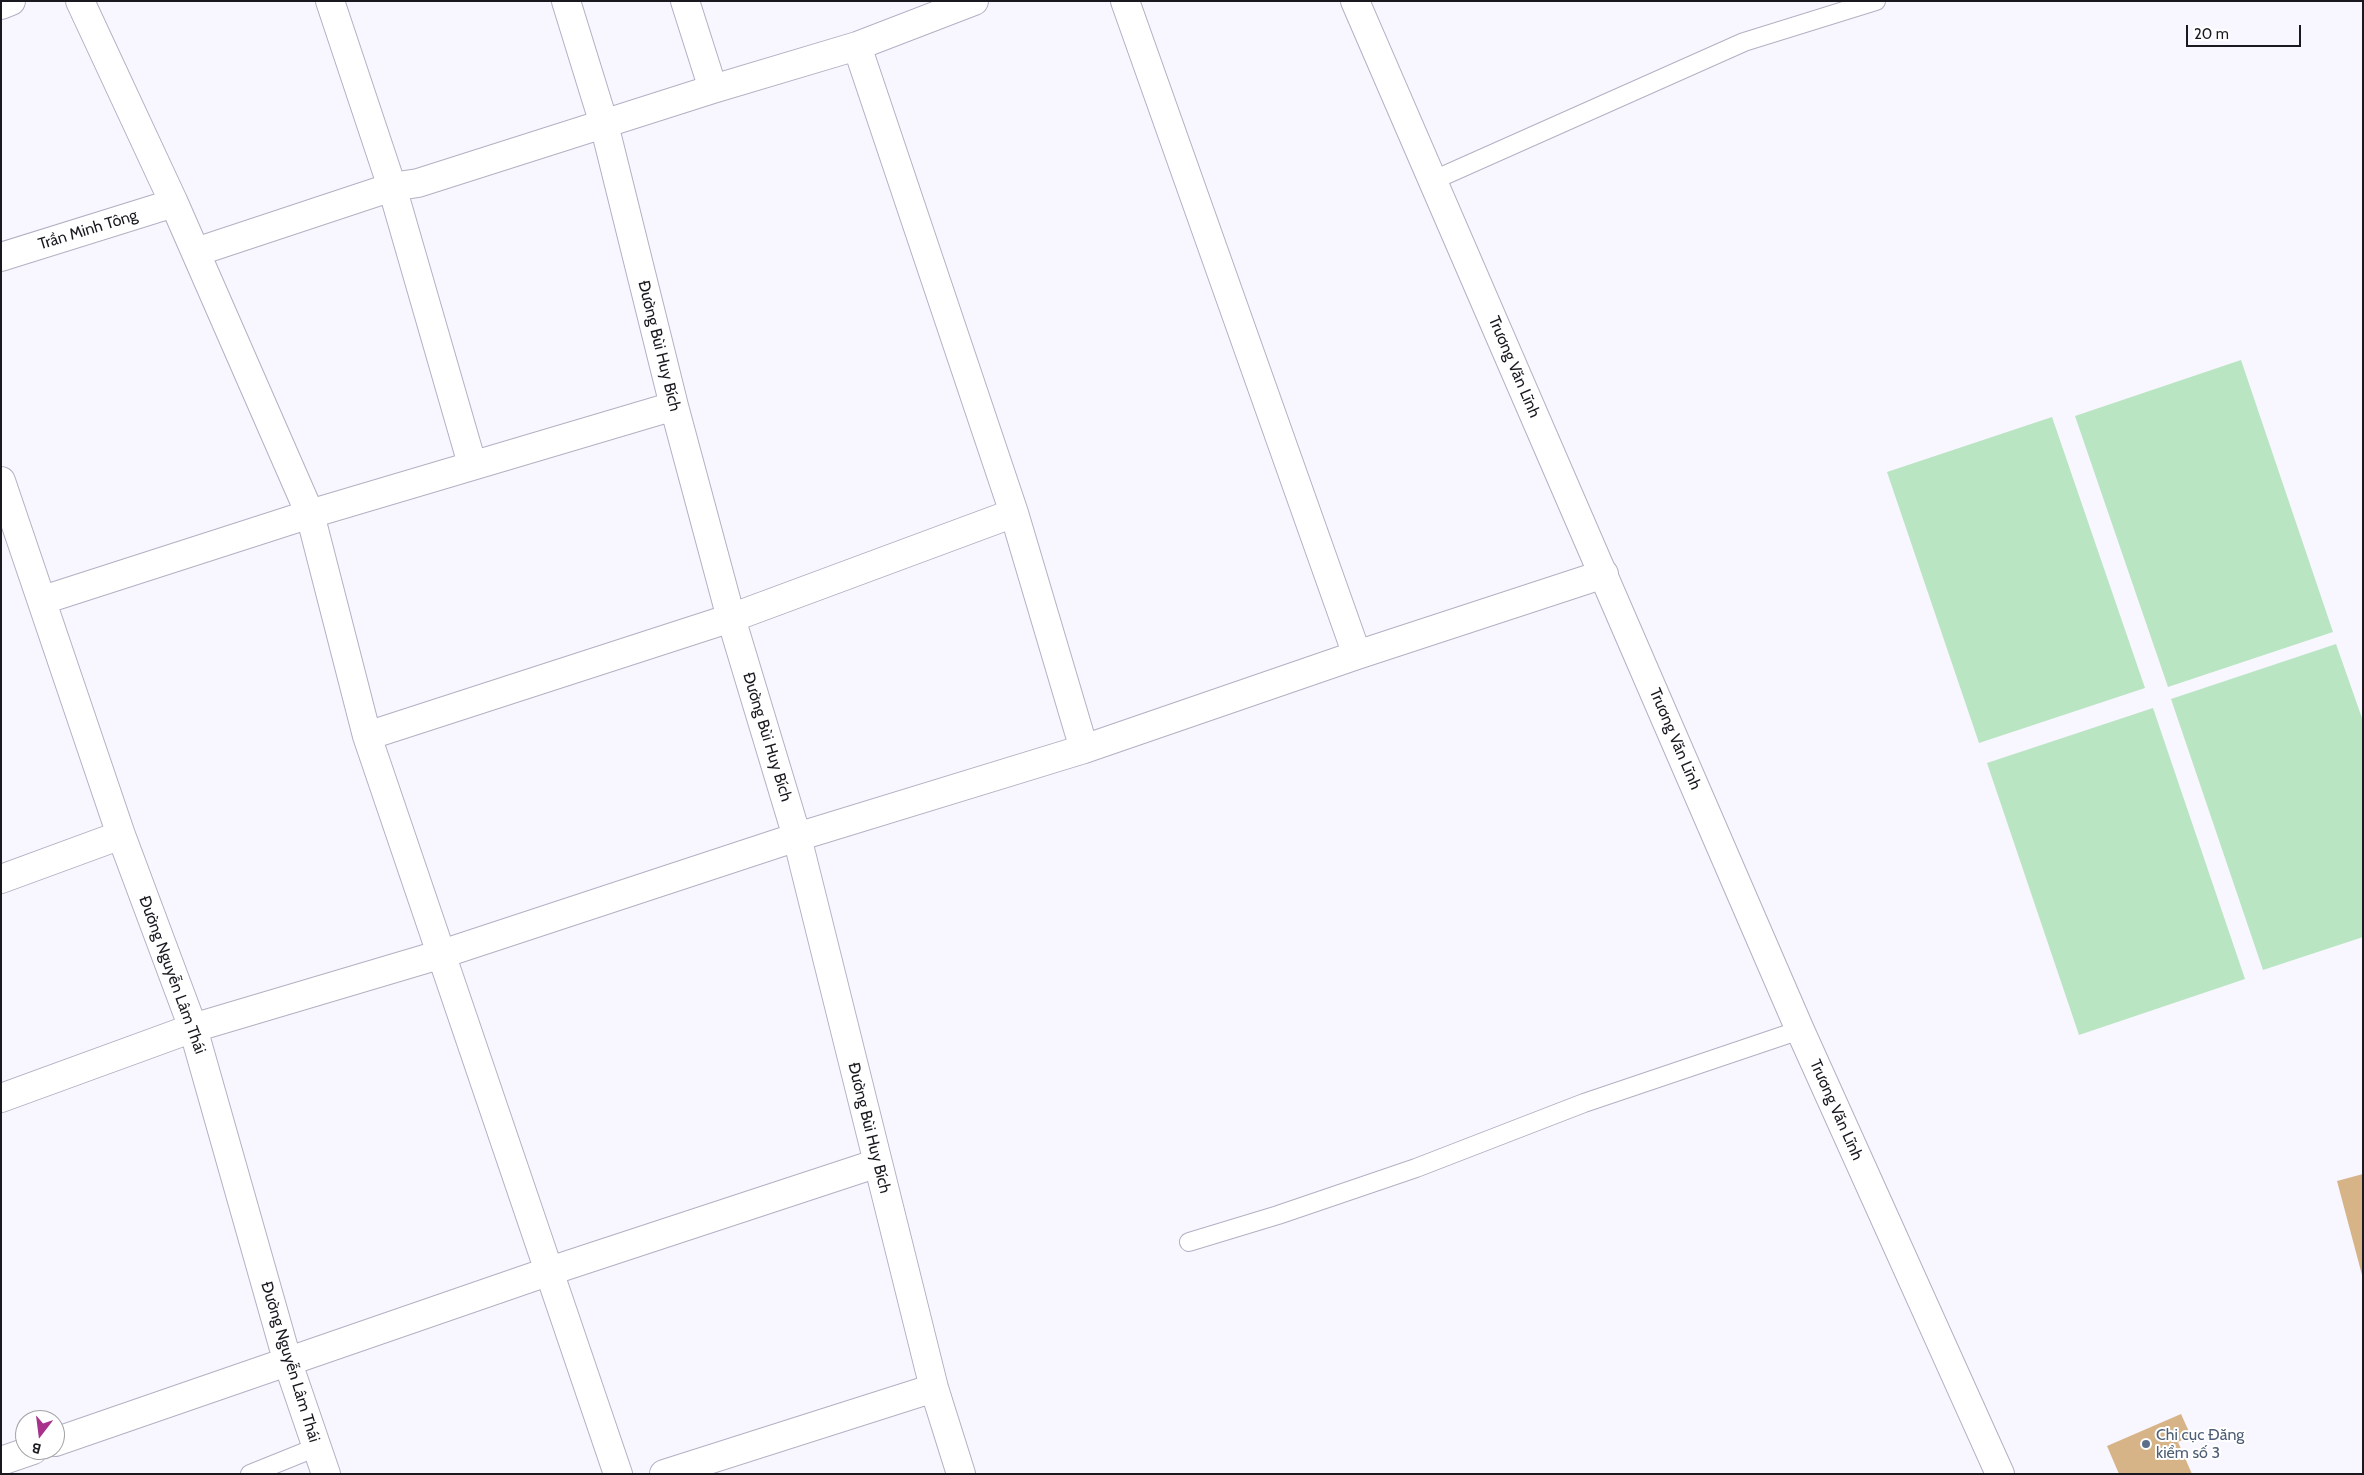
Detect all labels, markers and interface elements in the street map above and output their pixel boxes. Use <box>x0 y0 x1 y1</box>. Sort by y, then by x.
scale bar <box>2189 15 2304 47</box>
text: 20 m <box>2194 25 2229 43</box>
street label: Trần Minh Tông <box>36 206 140 254</box>
street label: Đường Bùi Huy Bích <box>633 279 685 413</box>
street label: Trương Văn Lĩnh <box>1484 313 1544 421</box>
street label: Đường Bùi Huy Bích <box>738 670 796 804</box>
street label: Trương Văn Lĩnh <box>1645 685 1705 793</box>
street label: Đường Nguyễn Lâm Thái <box>134 893 210 1057</box>
street label: Trương Văn Lĩnh <box>1805 1057 1867 1163</box>
street label: Đường Bùi Huy Bích <box>843 1061 895 1195</box>
street label: Đường Nguyễn Lâm Thái <box>256 1279 324 1445</box>
north arrow <box>15 1410 65 1460</box>
place label: Chi cục Đăng kiểm số 3 <box>2156 1425 2244 1463</box>
marker: Chi cục Đăng kiểm số 3 <box>2140 1438 2152 1450</box>
text: B <box>30 1439 43 1458</box>

